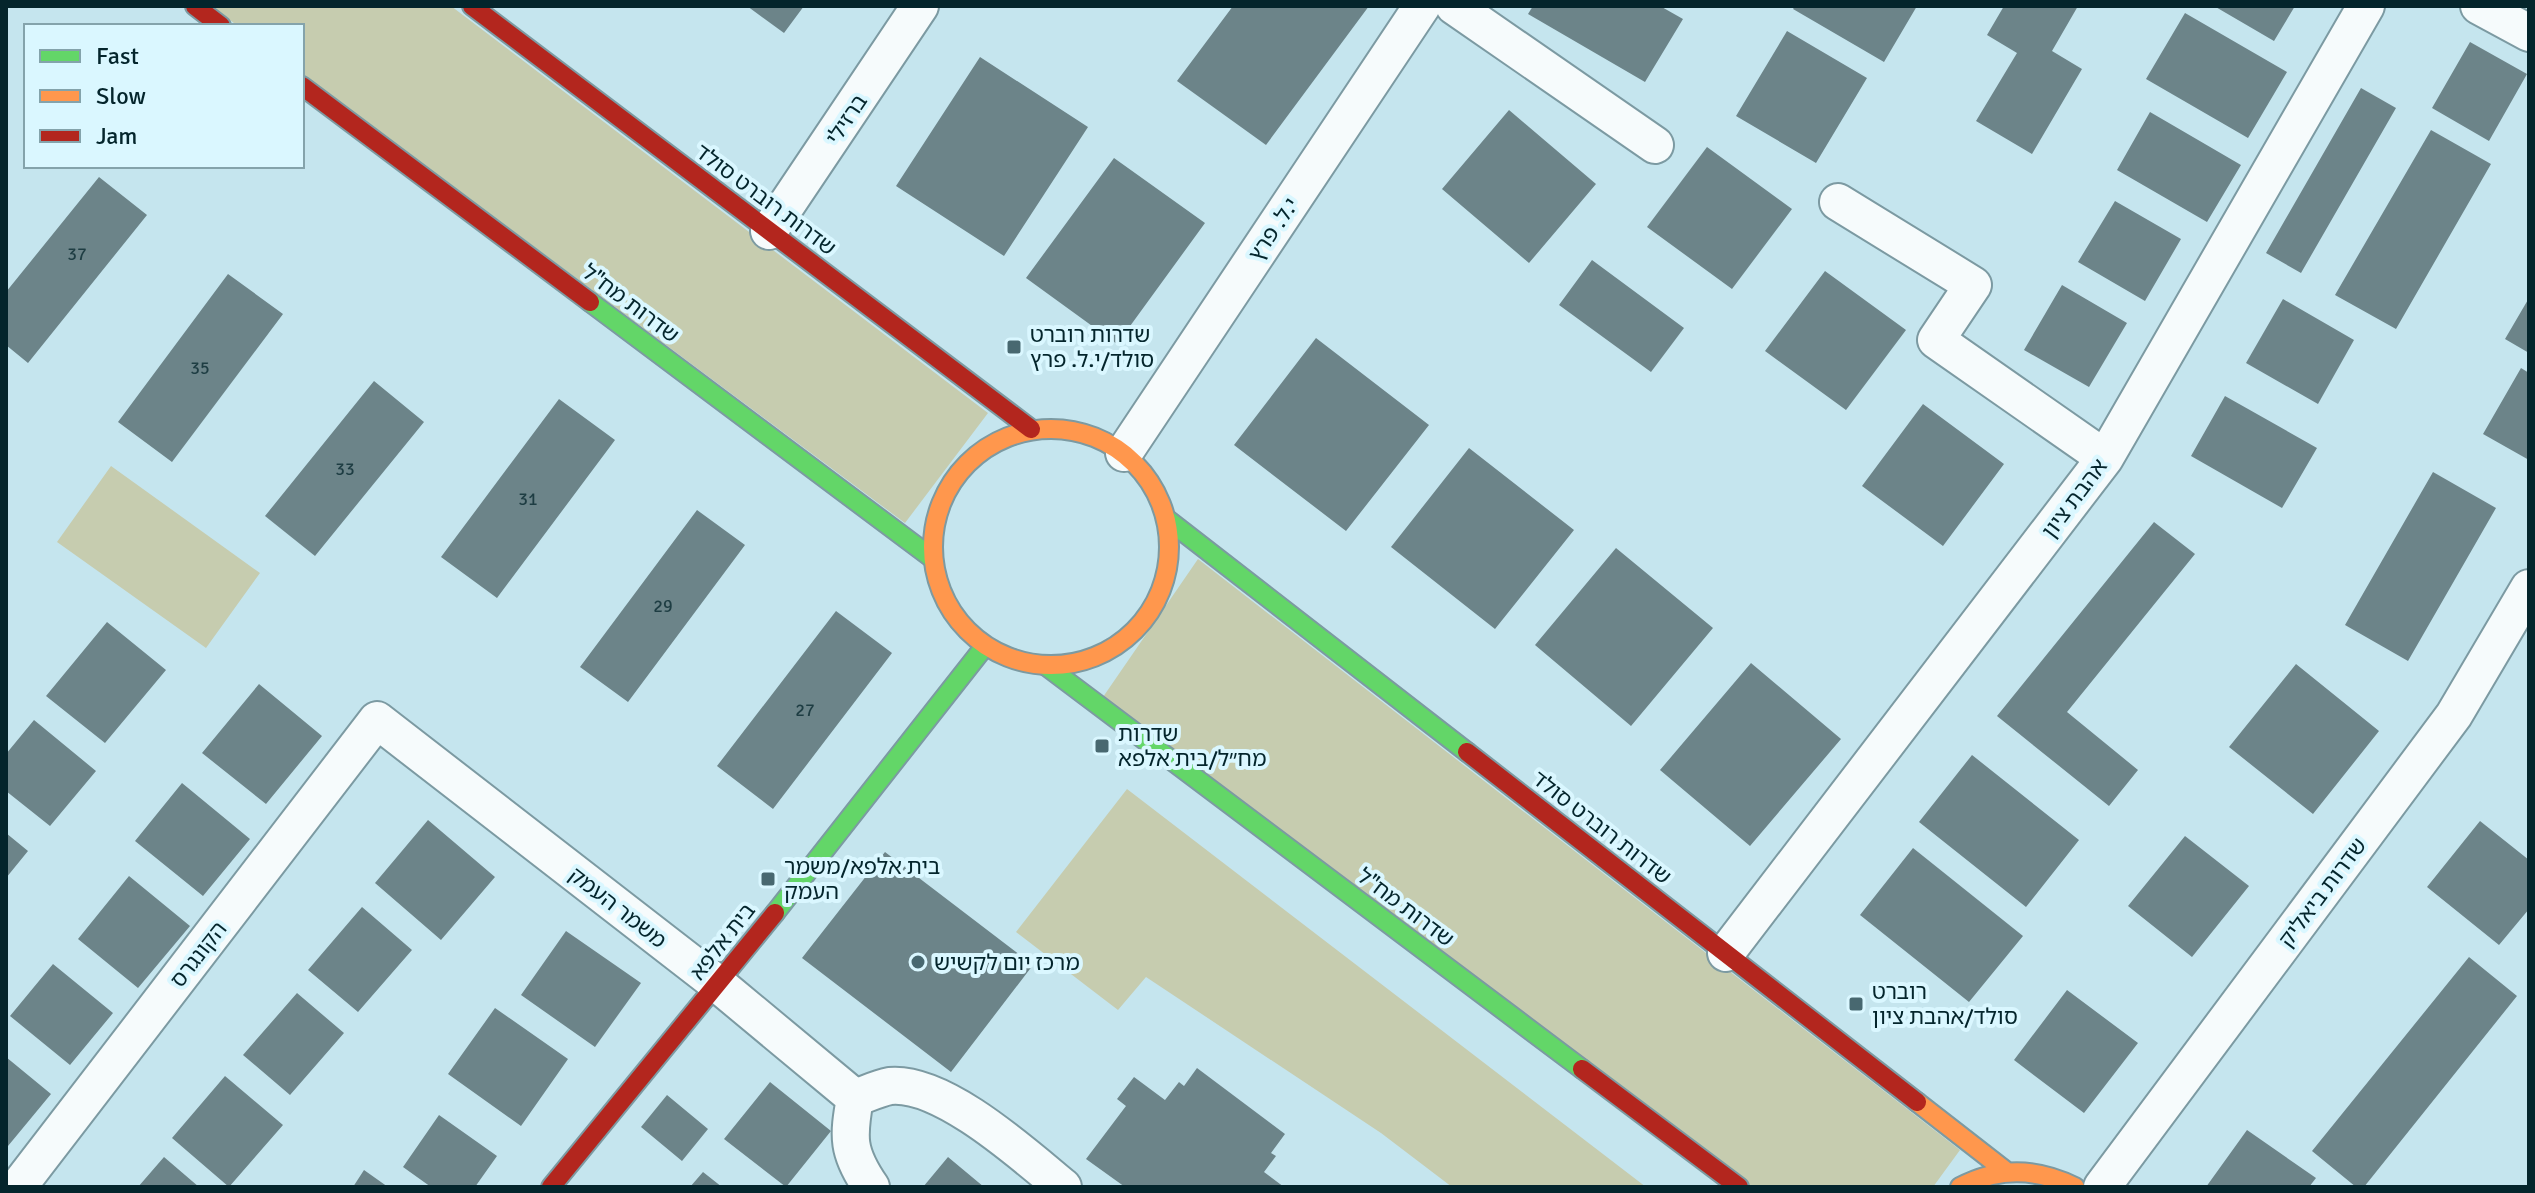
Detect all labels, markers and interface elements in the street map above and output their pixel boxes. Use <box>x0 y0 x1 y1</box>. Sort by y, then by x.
legend <box>24 24 304 168</box>
text: Fast <box>96 41 139 71</box>
text: Slow <box>96 81 146 111</box>
street label: ברזילי <box>820 89 873 150</box>
text: Jam <box>96 121 137 151</box>
street label: שדרות רוברט סולד <box>690 138 841 261</box>
street label: י.ל. פרץ <box>1242 192 1304 266</box>
house number: 37 <box>67 243 87 265</box>
street label: שדרות מח"ל <box>577 258 684 349</box>
place label: שדרות רוברט סולד/י.ל. פרץ <box>1030 321 1154 373</box>
marker: שדרות רוברט סולד/י.ל. פרץ <box>1005 338 1023 356</box>
house number: 35 <box>190 357 210 379</box>
street label: אהבת ציון <box>2036 453 2113 543</box>
house number: 33 <box>335 458 355 480</box>
house number: 31 <box>518 488 538 510</box>
house number: 29 <box>653 595 673 617</box>
house number: 27 <box>795 699 815 721</box>
place label: שדרות מח״ל/בית אלפא <box>1118 720 1266 772</box>
marker: שדרות מח״ל/בית אלפא <box>1093 737 1111 755</box>
street label: שדרות רוברט סולד <box>1527 765 1677 890</box>
street label: שדרות ביאליק <box>2273 832 2372 952</box>
place label: בית אלפא/משמר העמק <box>784 853 940 905</box>
street label: משמר העמק <box>563 861 672 954</box>
street label: שדרות מח"ל <box>1352 862 1459 953</box>
marker: בית אלפא/משמר העמק <box>759 870 777 888</box>
street label: בית אלפא <box>684 897 761 985</box>
street label: הקונגרס <box>164 916 232 993</box>
place label: מרכז יום לקשיש <box>934 949 1080 976</box>
marker: מרכז יום לקשיש <box>909 953 927 971</box>
place label: רוברט סולד/אהבת ציון <box>1872 978 2018 1030</box>
marker: רוברט סולד/אהבת ציון <box>1847 995 1865 1013</box>

